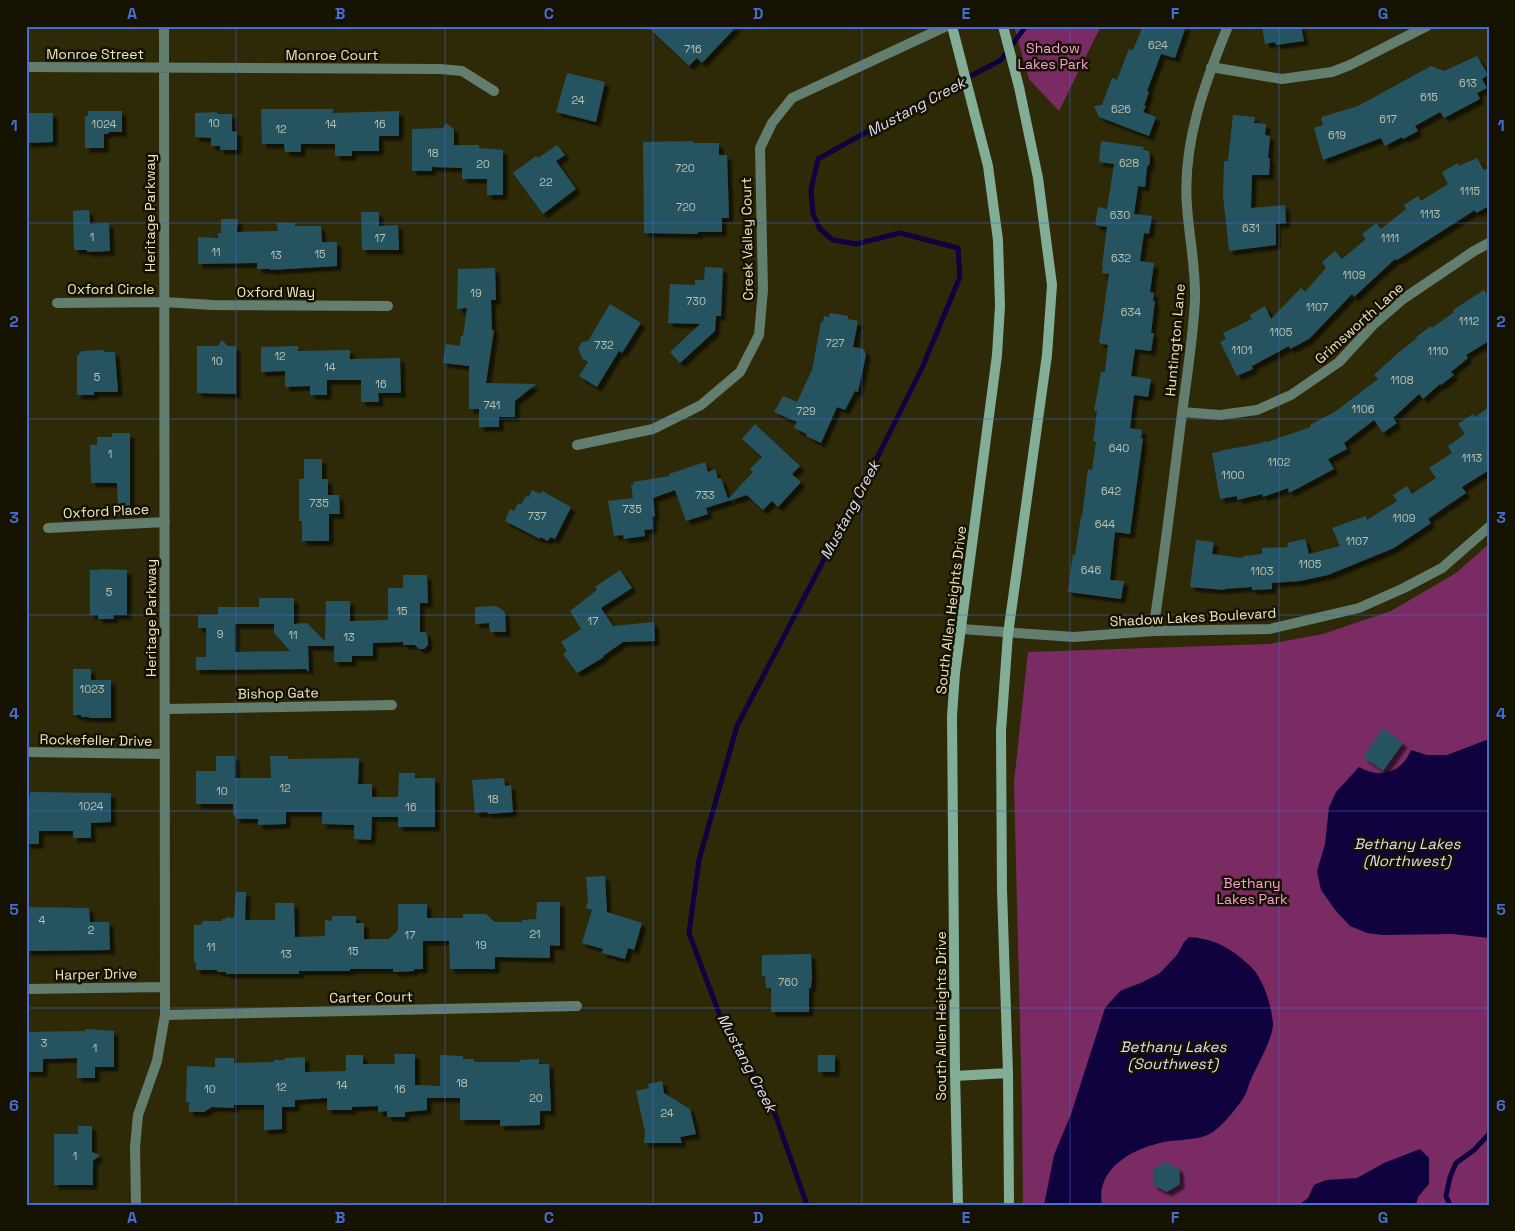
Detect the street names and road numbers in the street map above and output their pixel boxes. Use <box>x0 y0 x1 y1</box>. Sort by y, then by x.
street label: Monroe Street <box>46 45 144 63</box>
street label: Monroe Court <box>286 46 378 64</box>
street label: Heritage Parkway <box>141 154 159 272</box>
street label: Creek Valley Court <box>737 177 757 301</box>
street label: Grimsworth Lane <box>1311 278 1407 368</box>
street label: Oxford Circle <box>67 280 155 298</box>
street label: Oxford Way <box>237 283 315 301</box>
street label: Huntington Lane <box>1161 283 1189 397</box>
street label: Oxford Place <box>62 500 150 522</box>
street label: South Allen Heights Drive <box>932 525 970 695</box>
street label: Heritage Parkway <box>142 559 160 677</box>
street label: Shadow Lakes Boulevard <box>1109 604 1277 630</box>
street label: Bishop Gate <box>237 683 319 703</box>
street label: Rockefeller Drive <box>39 730 153 750</box>
street label: South Allen Heights Drive <box>932 931 950 1101</box>
street label: Harper Drive <box>55 964 137 984</box>
street label: Carter Court <box>329 987 413 1007</box>

